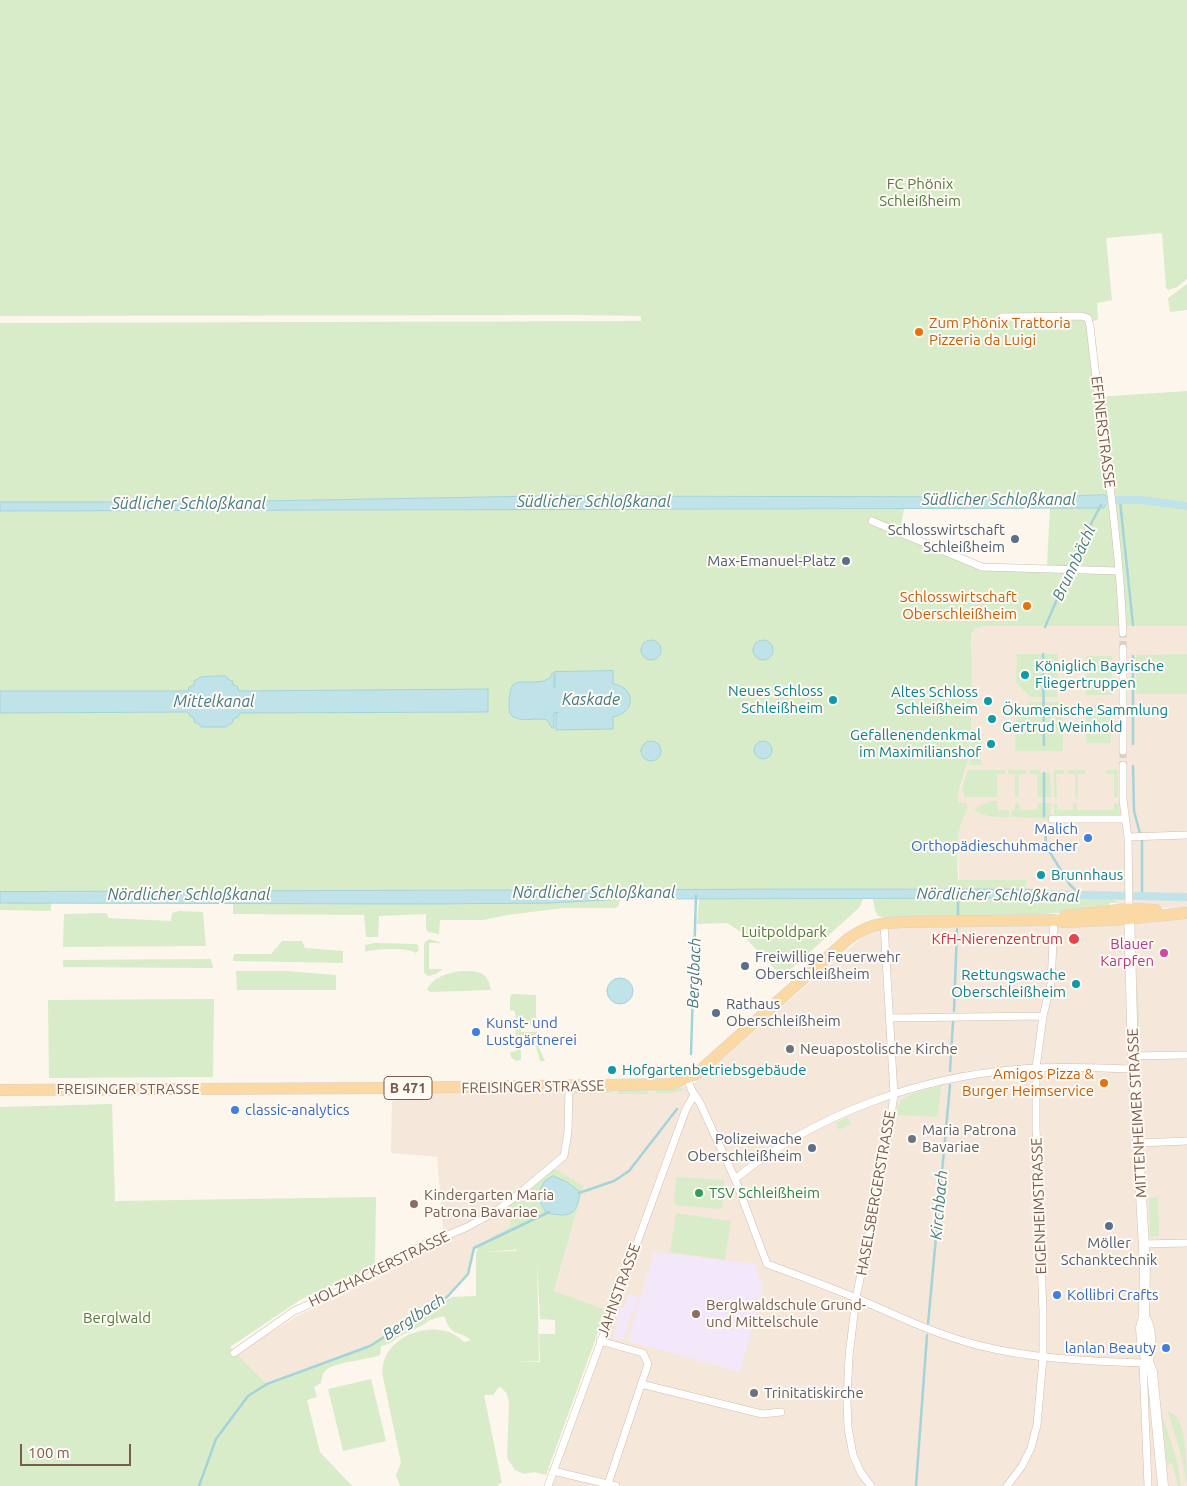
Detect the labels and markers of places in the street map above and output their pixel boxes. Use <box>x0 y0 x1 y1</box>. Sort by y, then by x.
place label: Zum Phönix Trattoria Pizzeria da Luigi <box>929 314 1071 349</box>
marker: Zum Phönix Trattoria Pizzeria da Luigi <box>913 326 925 338</box>
place label: Schlosswirtschaft Schleißheim <box>888 521 1005 556</box>
marker: Schlosswirtschaft Schleißheim <box>1009 533 1021 545</box>
place label: Max-Emanuel-Platz <box>707 552 836 570</box>
marker: Max-Emanuel-Platz <box>840 555 852 567</box>
place label: Schlosswirtschaft Oberschleißheim <box>900 588 1017 623</box>
marker: Schlosswirtschaft Oberschleißheim <box>1021 600 1033 612</box>
place label: Königlich Bayrische Fliegertruppen <box>1035 657 1164 692</box>
marker: Königlich Bayrische Fliegertruppen <box>1019 669 1031 681</box>
place label: Neues Schloss Schleißheim <box>728 682 823 717</box>
place label: Altes Schloss Schleißheim <box>891 683 978 718</box>
marker: Neues Schloss Schleißheim <box>827 694 839 706</box>
marker: Altes Schloss Schleißheim <box>982 695 994 707</box>
place label: Ökumenische Sammlung Gertrud Weinhold <box>1002 701 1168 736</box>
marker: Ökumenische Sammlung Gertrud Weinhold <box>986 713 998 725</box>
place label: Gefallenendenkmal im Maximilianshof <box>850 726 981 761</box>
marker: Gefallenendenkmal im Maximilianshof <box>985 738 997 750</box>
place label: Malich Orthopädieschuhmacher <box>911 820 1078 855</box>
marker: Malich Orthopädieschuhmacher <box>1082 832 1094 844</box>
place label: Brunnhaus <box>1051 866 1123 884</box>
marker: Brunnhaus <box>1035 869 1047 881</box>
place label: KfH-Nierenzentrum <box>932 930 1063 948</box>
marker: KfH-Nierenzentrum <box>1067 932 1081 946</box>
place label: Blauer Karpfen <box>1100 935 1154 970</box>
marker: Blauer Karpfen <box>1158 947 1170 959</box>
place label: Freiwillige Feuerwehr Oberschleißheim <box>755 948 900 983</box>
marker: Freiwillige Feuerwehr Oberschleißheim <box>739 960 751 972</box>
place label: Rettungswache Oberschleißheim <box>951 966 1066 1001</box>
marker: Rettungswache Oberschleißheim <box>1070 978 1082 990</box>
place label: Rathaus Oberschleißheim <box>726 995 841 1030</box>
marker: Rathaus Oberschleißheim <box>710 1007 722 1019</box>
place label: Kunst- und Lustgärtnerei <box>486 1014 577 1049</box>
marker: Kunst- und Lustgärtnerei <box>470 1026 482 1038</box>
place label: Neuapostolische Kirche <box>800 1040 958 1058</box>
marker: Neuapostolische Kirche <box>784 1043 796 1055</box>
place label: Hofgartenbetriebsgebäude <box>622 1061 807 1079</box>
marker: Hofgartenbetriebsgebäude <box>606 1064 618 1076</box>
place label: Amigos Pizza & Burger Heimservice <box>962 1065 1094 1100</box>
marker: Amigos Pizza & Burger Heimservice <box>1098 1077 1110 1089</box>
place label: classic-analytics <box>245 1101 350 1119</box>
marker: classic-analytics <box>229 1104 241 1116</box>
place label: Maria Patrona Bavariae <box>922 1121 1016 1156</box>
place label: Polizeiwache Oberschleißheim <box>687 1130 802 1165</box>
marker: Maria Patrona Bavariae <box>906 1133 918 1145</box>
marker: Polizeiwache Oberschleißheim <box>806 1142 818 1154</box>
place label: TSV Schleißheim <box>709 1184 820 1202</box>
place label: Kindergarten Maria Patrona Bavariae <box>424 1186 554 1221</box>
marker: TSV Schleißheim <box>693 1187 705 1199</box>
marker: Kindergarten Maria Patrona Bavariae <box>408 1198 420 1210</box>
marker: Möller Schanktechnik <box>1103 1220 1115 1232</box>
place label: Möller Schanktechnik <box>1061 1234 1157 1269</box>
place label: Kollibri Crafts <box>1067 1286 1158 1304</box>
marker: Kollibri Crafts <box>1051 1289 1063 1301</box>
place label: Berglwaldschule Grund- und Mittelschule <box>706 1296 866 1331</box>
marker: Berglwaldschule Grund- und Mittelschule <box>690 1308 702 1320</box>
place label: lanlan Beauty <box>1065 1339 1156 1357</box>
marker: lanlan Beauty <box>1160 1342 1172 1354</box>
place label: Trinitatiskirche <box>764 1384 864 1402</box>
marker: Trinitatiskirche <box>748 1387 760 1399</box>

